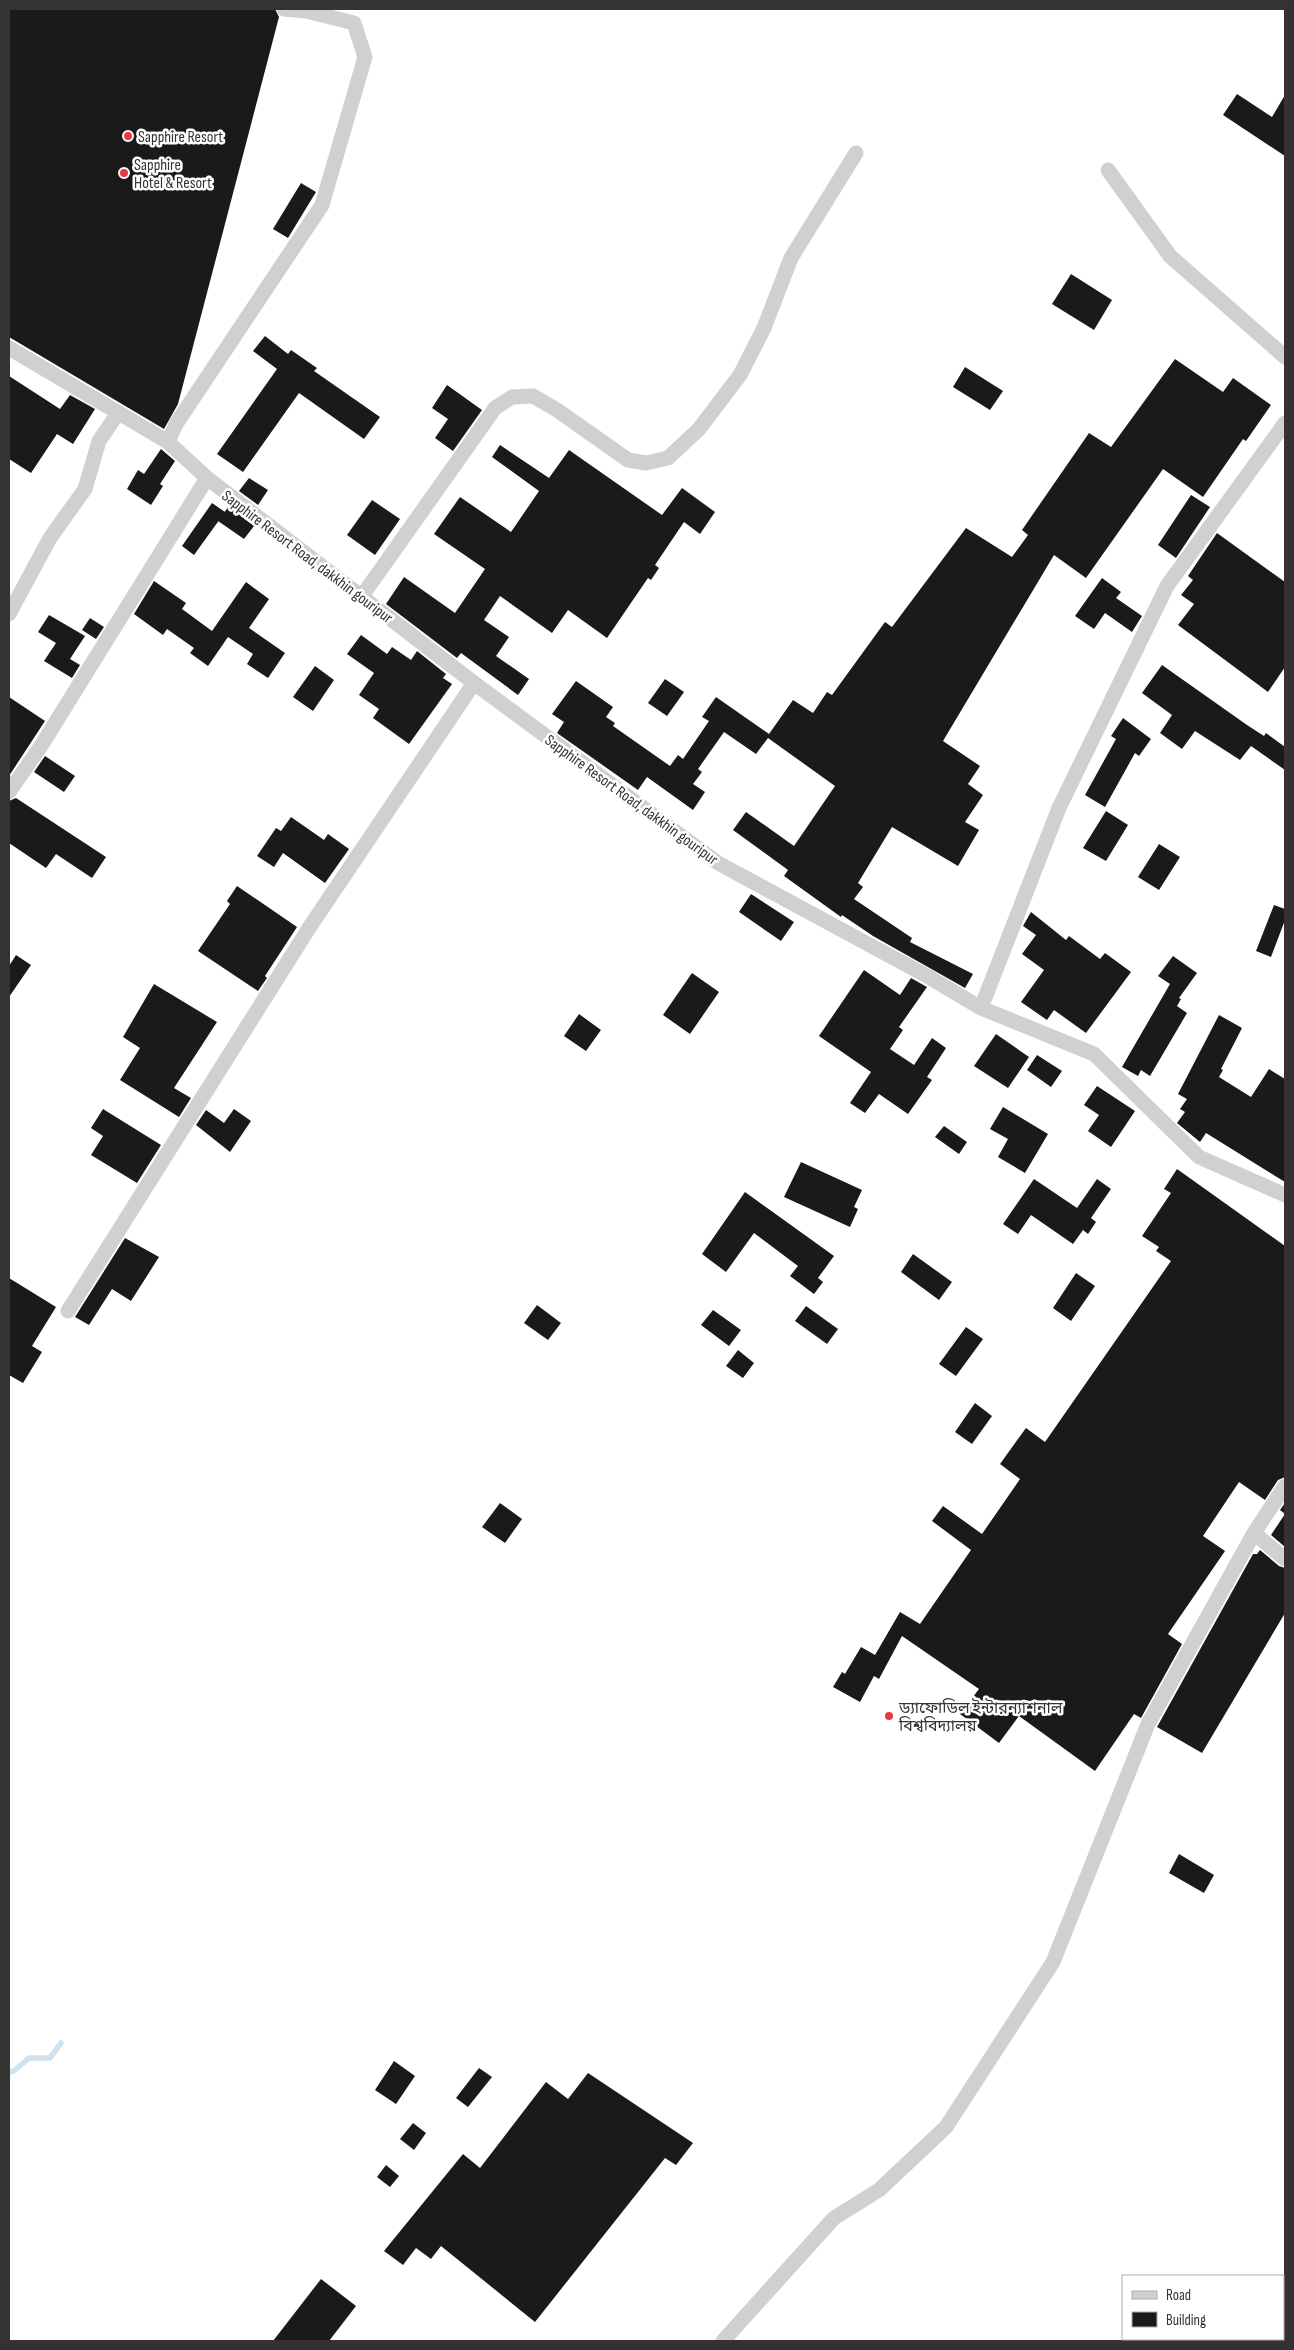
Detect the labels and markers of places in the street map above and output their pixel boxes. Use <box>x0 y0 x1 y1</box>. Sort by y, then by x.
place label: Sapphire Resort <box>138 128 223 147</box>
marker: Sapphire Resort <box>122 130 134 142</box>
place label: Sapphire Hotel & Resort <box>134 156 212 193</box>
marker: Sapphire Hotel & Resort <box>118 167 130 179</box>
place label: ড্যাফোডিল ইন্টারন্যাশনাল বিশ্ববিদ্যালয় <box>898 1698 1063 1736</box>
marker: ড্যাফোডিল ইন্টারন্যাশনাল বিশ্ববিদ্যালয় <box>883 1710 895 1722</box>

